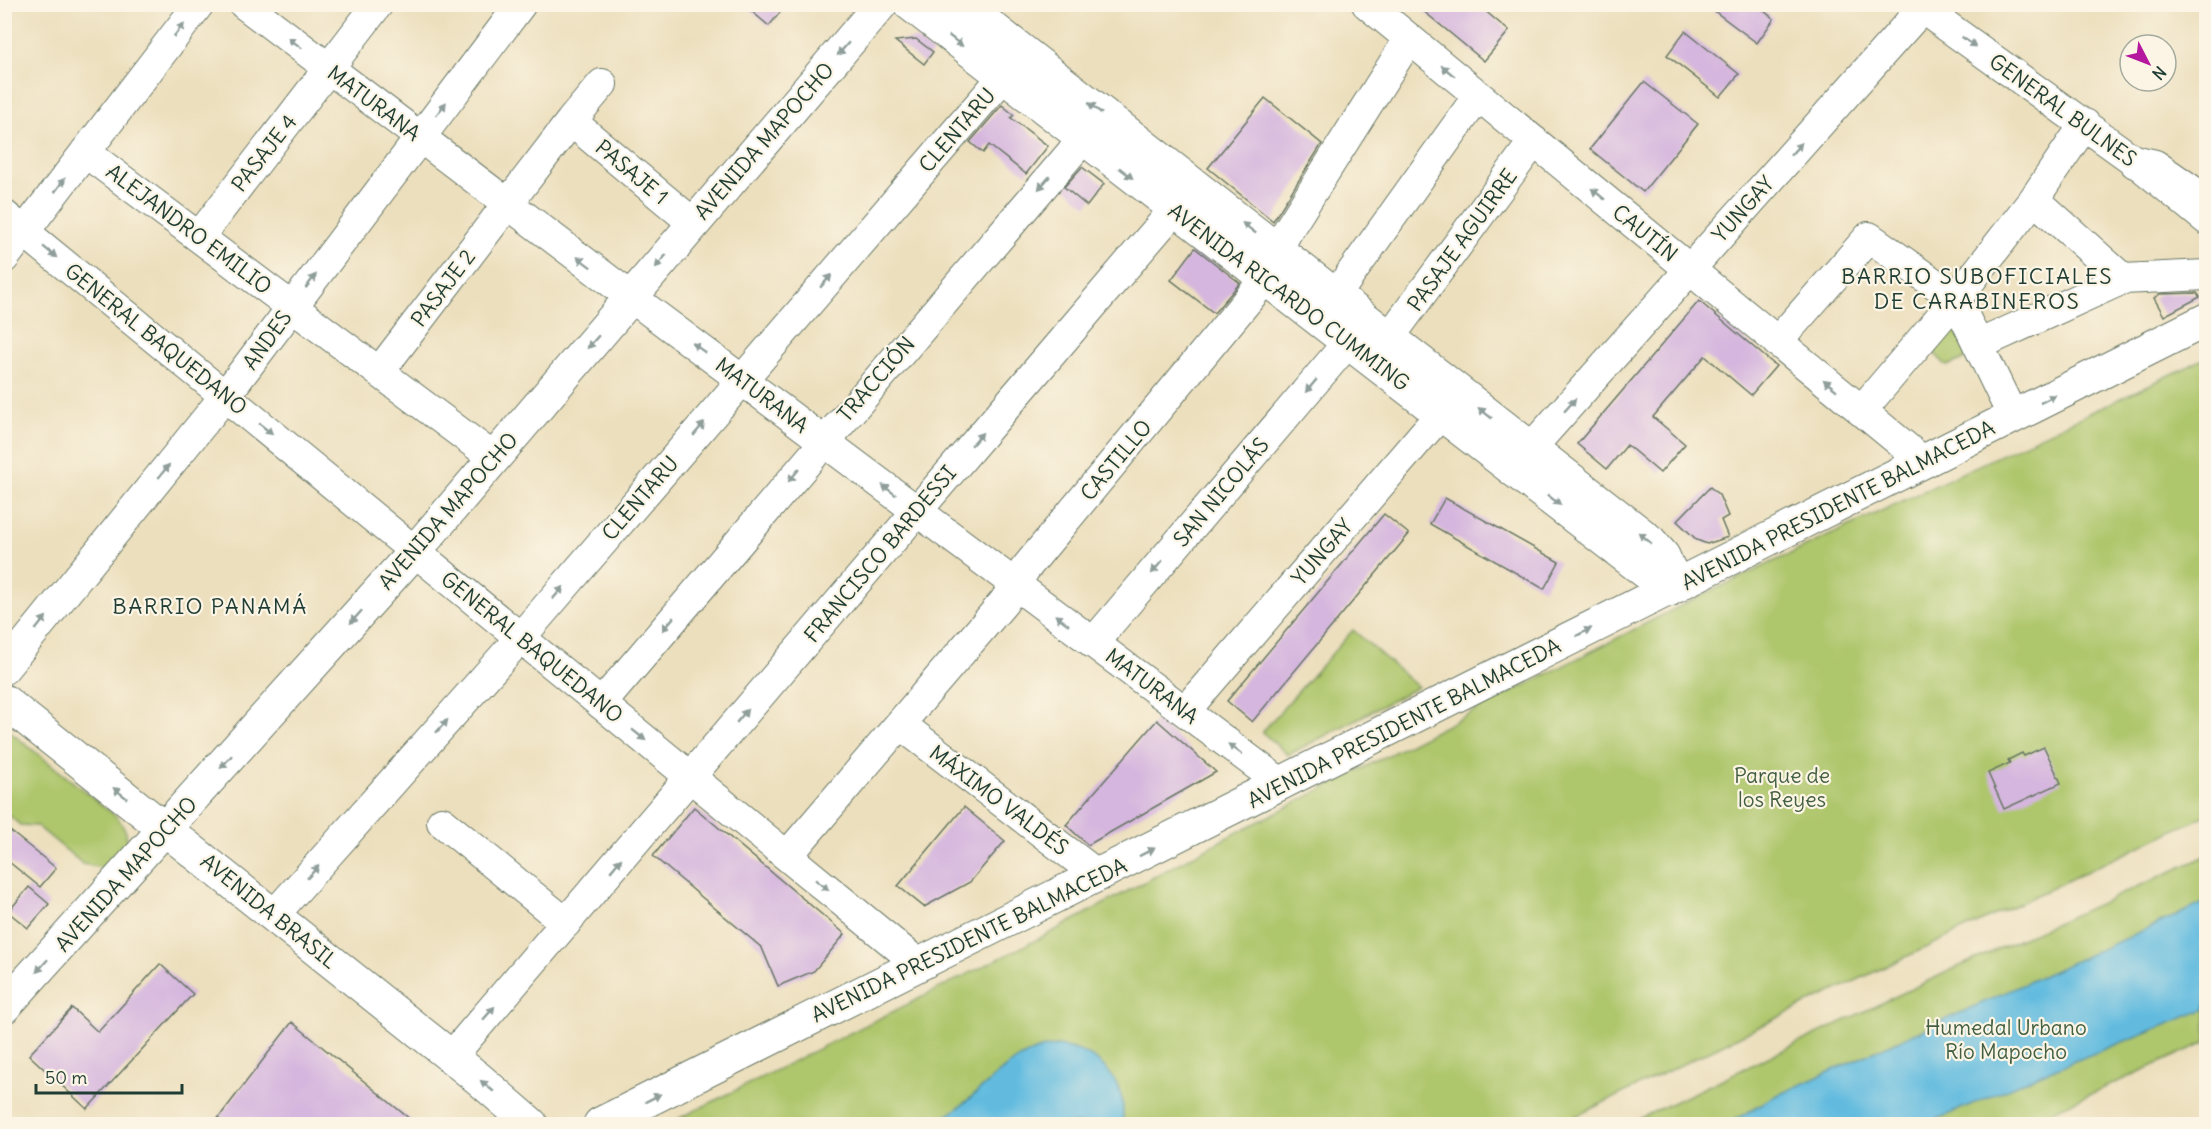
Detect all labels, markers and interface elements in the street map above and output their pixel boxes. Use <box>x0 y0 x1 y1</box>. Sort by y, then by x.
one-way arrow <box>172 23 184 38</box>
north arrow <box>2118 33 2178 93</box>
one-way arrow <box>948 34 963 46</box>
one-way arrow <box>1960 36 1976 48</box>
one-way arrow <box>287 37 303 49</box>
one-way arrow <box>837 41 850 56</box>
street label: GENERAL BULNES <box>1984 47 2142 173</box>
street label: AVENIDA MAPOCHO <box>688 57 840 225</box>
street label: MATURANA <box>322 59 426 147</box>
text: N <box>2148 62 2170 84</box>
one-way arrow <box>1440 65 1455 77</box>
street label: CLENTARU <box>913 82 1001 178</box>
one-way arrow <box>435 102 447 117</box>
one-way arrow <box>1087 102 1103 114</box>
street label: PASAJE 4 <box>225 109 303 197</box>
street label: PASAJE 1 <box>590 134 674 210</box>
one-way arrow <box>1789 142 1802 157</box>
street label: ALEJANDRO EMILIO <box>101 158 277 300</box>
street label: PASAJE AGUIRRE <box>1401 163 1523 317</box>
one-way arrow <box>1119 166 1134 178</box>
street label: YUNGAY <box>1706 170 1780 248</box>
one-way arrow <box>1038 175 1051 191</box>
one-way arrow <box>54 177 66 193</box>
one-way arrow <box>1590 188 1606 201</box>
street label: AVENIDA RICARDO CUMMING <box>1163 197 1415 397</box>
street label: CAUTÍN <box>1607 199 1683 267</box>
one-way arrow <box>1241 223 1256 235</box>
street label: PASAJE 2 <box>405 244 481 332</box>
one-way arrow <box>42 245 57 258</box>
one-way arrow <box>655 253 668 269</box>
one-way arrow <box>577 256 593 268</box>
street label: GENERAL BAQUEDANO <box>59 257 253 421</box>
district label: BARRIO SUBOFICIALES DE CARABINEROS <box>1841 262 2113 315</box>
one-way arrow <box>304 274 316 289</box>
one-way arrow <box>819 274 832 289</box>
street label: ANDES <box>236 305 298 375</box>
street label: TRACCIÓN <box>831 331 921 427</box>
one-way arrow <box>587 334 600 349</box>
one-way arrow <box>692 343 707 355</box>
street label: MATURANA <box>710 351 814 439</box>
one-way arrow <box>1305 378 1318 393</box>
one-way arrow <box>1823 379 1838 392</box>
one-way arrow <box>2040 395 2057 404</box>
one-way arrow <box>1563 398 1576 413</box>
one-way arrow <box>1477 407 1493 419</box>
street label: CASTILLO <box>1074 414 1158 506</box>
street label: AVENIDA PRESIDENTE BALMACEDA <box>1677 414 1999 596</box>
one-way arrow <box>258 422 273 434</box>
one-way arrow <box>692 422 705 437</box>
street label: AVENIDA MAPOCHO <box>372 427 524 595</box>
one-way arrow <box>971 431 984 447</box>
street label: SAN NICOLÁS <box>1168 432 1274 552</box>
street label: CLENTARU <box>596 450 684 546</box>
street label: FRANCISCO BARDESSI <box>798 460 962 648</box>
one-way arrow <box>157 464 169 479</box>
one-way arrow <box>788 467 801 483</box>
one-way arrow <box>882 485 897 497</box>
one-way arrow <box>1546 494 1562 507</box>
street label: YUNGAY <box>1286 513 1359 591</box>
one-way arrow <box>1638 532 1653 545</box>
one-way arrow <box>1151 559 1164 575</box>
street label: GENERAL BAQUEDANO <box>435 565 629 729</box>
one-way arrow <box>552 585 565 601</box>
district label: BARRIO PANAMÁ <box>112 592 308 620</box>
one-way arrow <box>350 609 363 624</box>
one-way arrow <box>1055 614 1070 626</box>
one-way arrow <box>35 615 48 631</box>
one-way arrow <box>662 616 675 632</box>
one-way arrow <box>1575 628 1592 637</box>
street label: AVENIDA PRESIDENTE BALMACEDA <box>1243 632 1565 814</box>
street label: MATURANA <box>1100 642 1204 730</box>
one-way arrow <box>735 709 748 724</box>
one-way arrow <box>435 719 448 734</box>
one-way arrow <box>631 728 647 741</box>
street label: MÁXIMO VALDÉS <box>924 739 1074 861</box>
one-way arrow <box>1228 743 1243 755</box>
one-way arrow <box>219 755 233 770</box>
park label: Parque de los Reyes <box>1734 762 1830 813</box>
one-way arrow <box>113 788 128 800</box>
street label: AVENIDA MAPOCHO <box>49 791 203 957</box>
one-way arrow <box>1138 847 1155 856</box>
street label: AVENIDA BRASIL <box>195 848 343 974</box>
street label: AVENIDA PRESIDENTE BALMACEDA <box>807 852 1131 1028</box>
one-way arrow <box>609 858 622 873</box>
one-way arrow <box>306 865 319 880</box>
one-way arrow <box>814 878 830 891</box>
one-way arrow <box>36 958 49 973</box>
one-way arrow <box>483 1005 496 1021</box>
park label: Humedal Urbano Río Mapocho <box>1925 1014 2087 1065</box>
scale bar <box>36 1057 182 1095</box>
text: 50 m <box>45 1066 87 1089</box>
one-way arrow <box>480 1080 495 1093</box>
one-way arrow <box>644 1093 661 1103</box>

